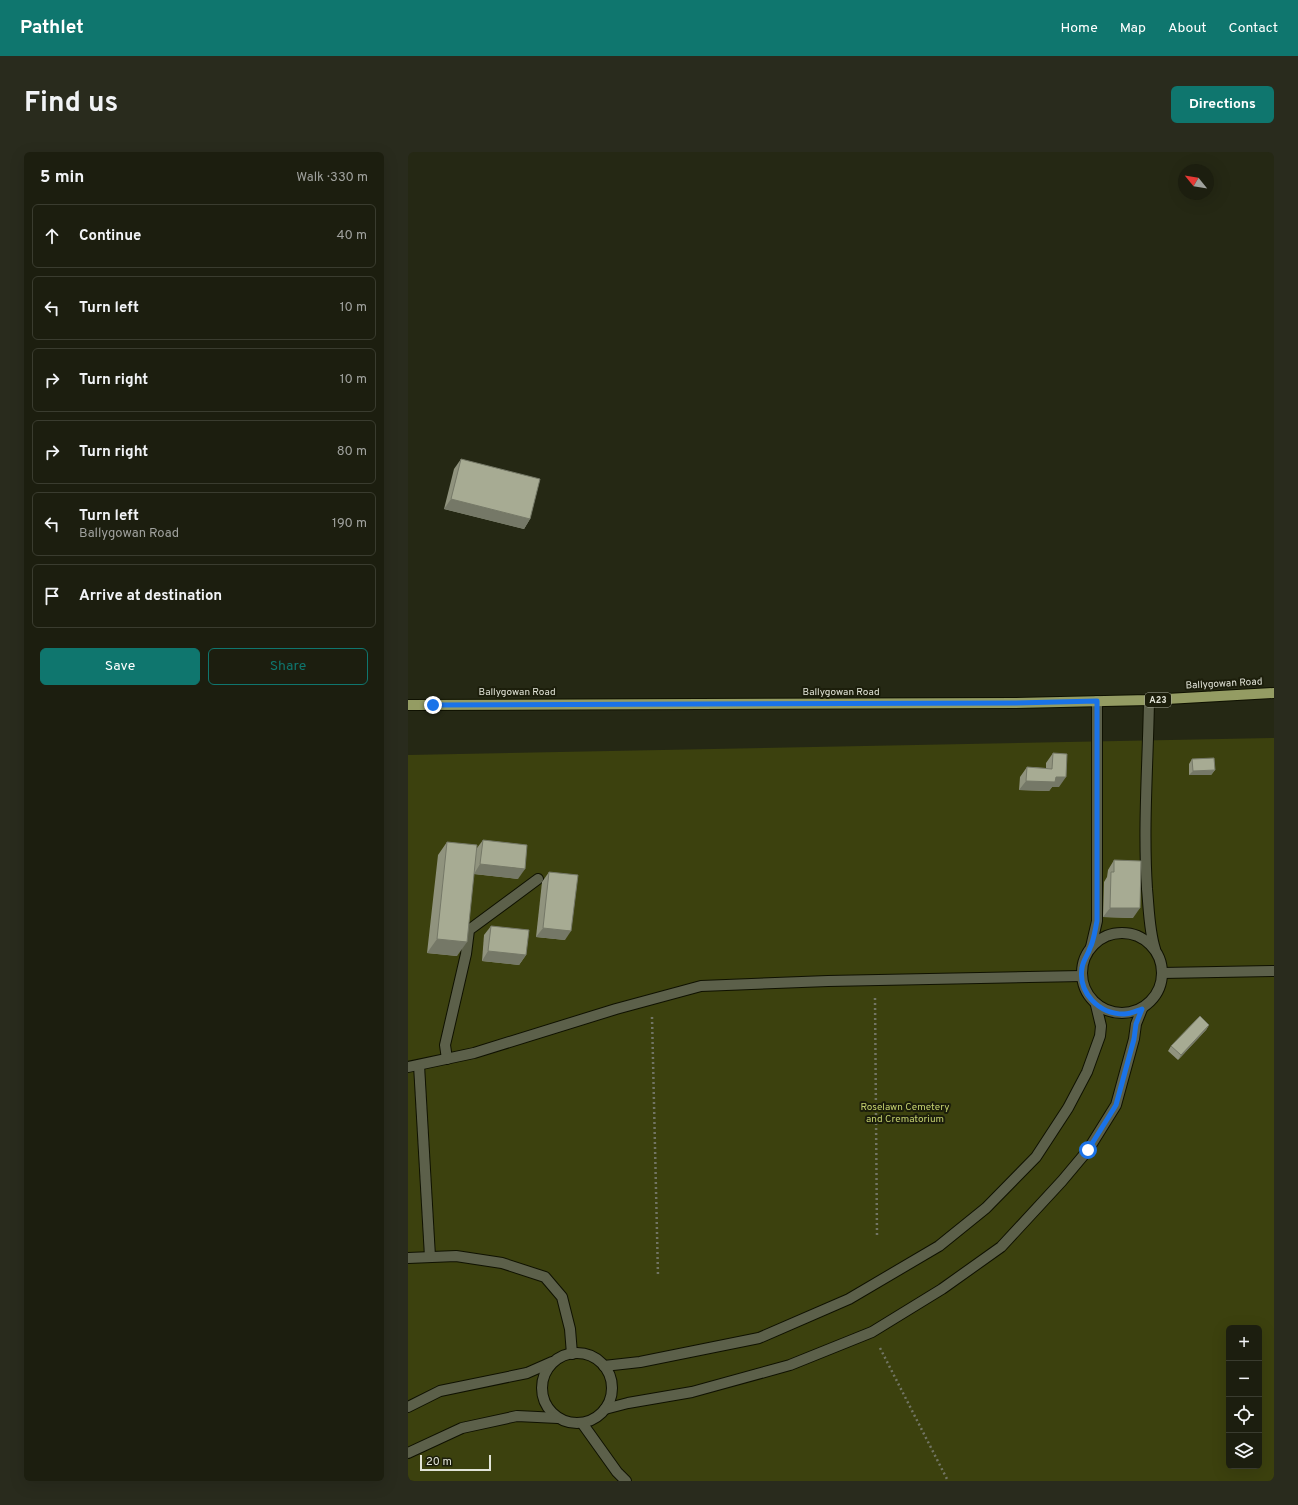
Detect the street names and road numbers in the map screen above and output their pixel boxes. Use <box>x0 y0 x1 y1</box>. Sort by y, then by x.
street label: Ballygowan Road <box>1185 675 1263 693</box>
street label: Ballygowan Road <box>478 686 556 699</box>
street label: Ballygowan Road <box>802 686 880 699</box>
road number: A23 <box>1145 693 1171 707</box>

